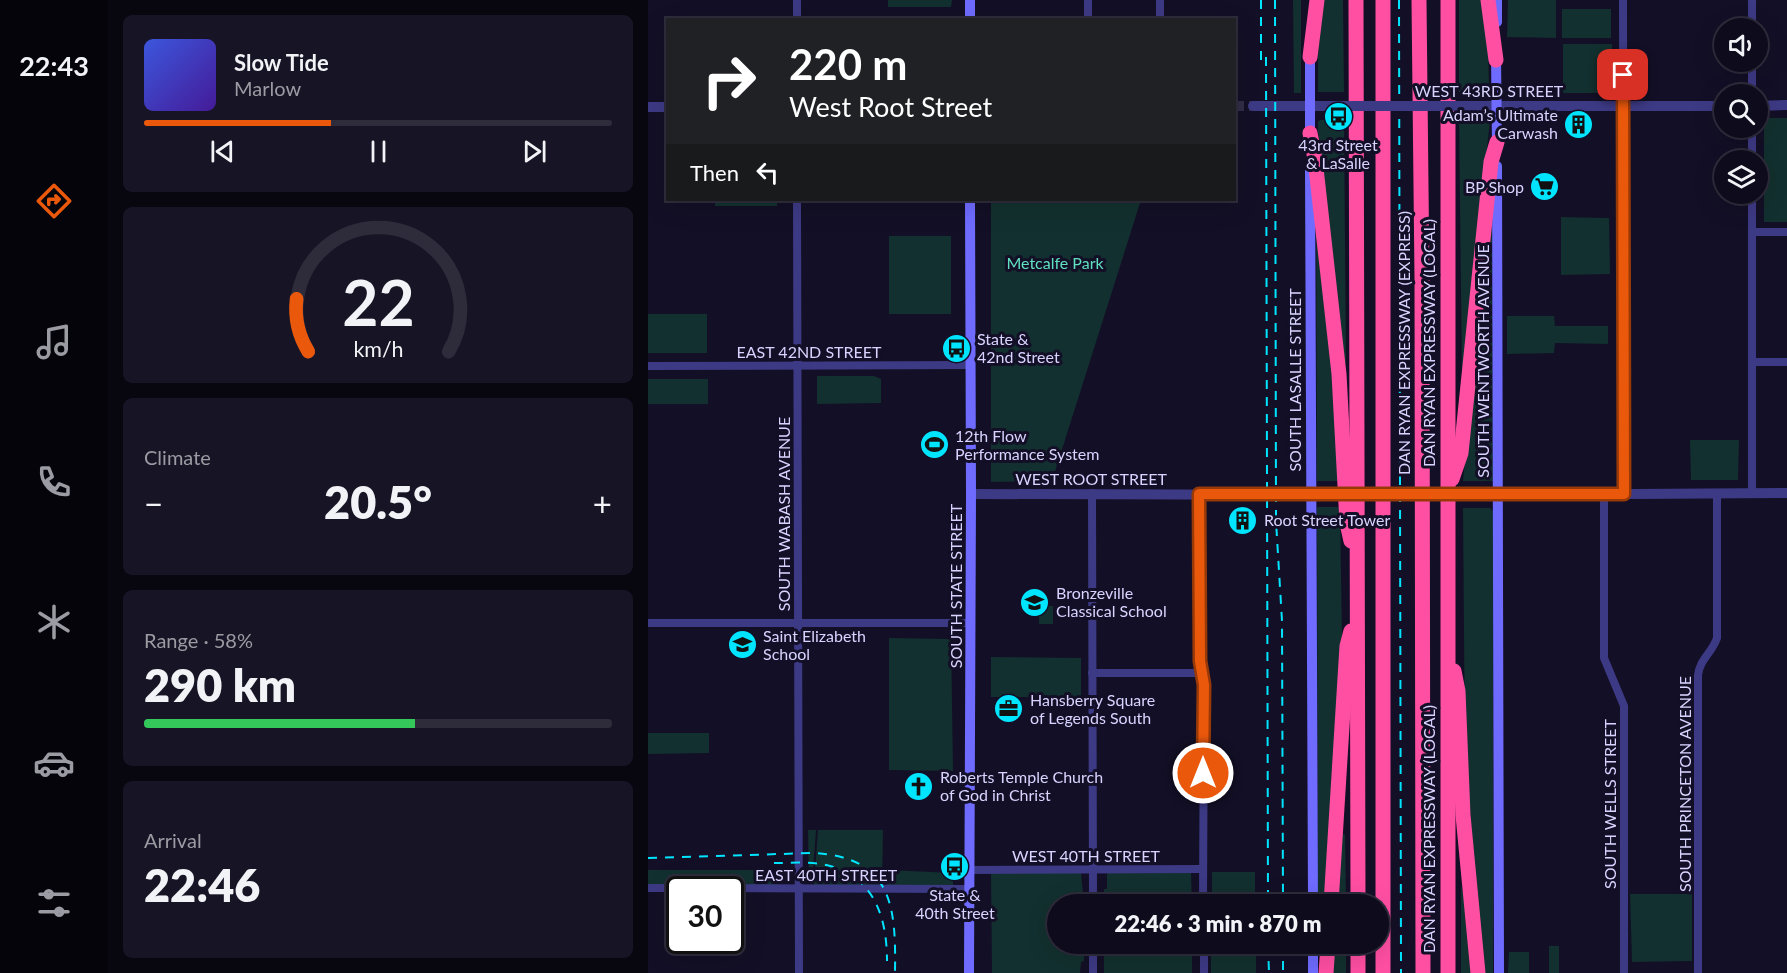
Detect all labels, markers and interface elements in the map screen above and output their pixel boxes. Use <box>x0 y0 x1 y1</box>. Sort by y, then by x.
map controls <box>1714 18 1768 204</box>
button: sound <box>1714 18 1768 72</box>
text: 220 m <box>789 39 907 89</box>
icon: right <box>690 42 768 120</box>
text: 22:43 <box>19 49 89 82</box>
text: Slow Tide <box>234 49 329 76</box>
pin <box>1597 49 1648 100</box>
icon: arrive <box>1606 58 1639 91</box>
text: Marlow <box>234 76 301 100</box>
street label: WEST 43RD STREET <box>1415 81 1564 100</box>
button: search <box>1714 84 1768 138</box>
text: West Root Street <box>789 90 992 123</box>
bus stop icon: 43rd Street & LaSalle <box>1322 101 1354 133</box>
place label: Adam’s Ultimate Carwash <box>1443 105 1558 142</box>
building icon: Adam’s Ultimate Carwash <box>1563 108 1595 140</box>
icon: previous <box>206 135 239 168</box>
icon: pause <box>362 135 395 168</box>
icon: next <box>518 135 551 168</box>
place label: 43rd Street & LaSalle <box>1298 135 1378 172</box>
button: layers <box>1714 150 1768 204</box>
icon: left <box>751 156 784 189</box>
text: Then <box>690 159 739 186</box>
supermarket icon: BP Shop <box>1529 171 1561 203</box>
place label: BP Shop <box>1465 177 1524 196</box>
icon: directions <box>33 180 75 222</box>
street label: DAN RYAN EXPRESSWAY (EXPRESS) <box>1394 211 1413 475</box>
street label: DAN RYAN EXPRESSWAY (LOCAL) <box>1419 219 1438 467</box>
street label: SOUTH WENTWORTH AVENUE <box>1473 244 1492 478</box>
park label: Metcalfe Park <box>1006 253 1104 272</box>
text: 22 <box>342 264 414 339</box>
street label: SOUTH LASALLE STREET <box>1285 288 1304 472</box>
icon: music <box>33 321 75 363</box>
place label: State & 42nd Street <box>977 329 1060 366</box>
bus stop icon: State & 42nd Street <box>940 332 972 364</box>
text: km/h <box>353 336 403 362</box>
street label: EAST 42ND STREET <box>737 342 882 361</box>
street label: SOUTH WABASH AVENUE <box>774 417 793 611</box>
place label: 12th Flow Performance System <box>955 426 1099 463</box>
sports icon: 12th Flow Performance System <box>918 429 950 461</box>
text: Climate <box>144 445 211 469</box>
icon: phone <box>33 461 75 503</box>
street label: WEST ROOT STREET <box>1015 469 1167 488</box>
text: 20.5° <box>324 475 432 529</box>
text: − <box>144 483 163 523</box>
text: + <box>593 483 612 523</box>
street label: SOUTH STATE STREET <box>946 503 965 668</box>
building icon: Root Street Tower <box>1227 504 1259 536</box>
place label: Root Street Tower <box>1264 510 1390 529</box>
place label: Bronzeville Classical School <box>1056 583 1167 620</box>
school or university icon: Bronzeville Classical School <box>1019 586 1051 618</box>
icon: climate <box>33 601 75 643</box>
place label: Saint Elizabeth School <box>763 626 866 663</box>
text: Range · 58% <box>144 628 253 652</box>
school or university icon: Saint Elizabeth School <box>726 629 758 661</box>
text: 290 km <box>144 658 296 712</box>
street label: SOUTH PRINCETON AVENUE <box>1675 676 1694 892</box>
place label: Hansberry Square of Legends South <box>1030 690 1155 727</box>
office icon: Hansberry Square of Legends South <box>993 693 1025 725</box>
street label: DAN RYAN EXPRESSWAY (LOCAL) <box>1419 705 1438 953</box>
street label: SOUTH WELLS STREET <box>1600 719 1619 889</box>
position arrow <box>1171 741 1235 805</box>
icon: car <box>33 742 75 784</box>
place label: Roberts Temple Church of God in Christ <box>940 767 1103 804</box>
church icon: Roberts Temple Church of God in Christ <box>903 770 935 802</box>
text: Arrival <box>144 828 202 852</box>
street label: WEST 40TH STREET <box>1012 846 1161 865</box>
bus stop icon: State & 40th Street <box>939 851 971 883</box>
text: 22:46 <box>144 858 260 912</box>
street label: EAST 40TH STREET <box>755 865 898 884</box>
speed limit sign: 30 <box>666 876 744 954</box>
icon: filters <box>33 882 75 924</box>
place label: State & 40th Street <box>915 885 995 922</box>
text: 22:46 · 3 min · 870 m <box>1115 910 1321 937</box>

